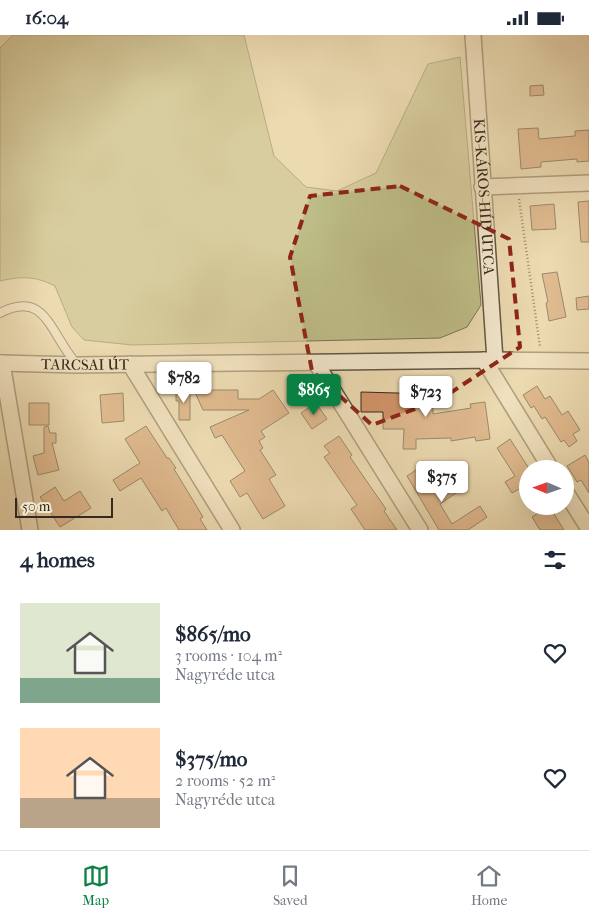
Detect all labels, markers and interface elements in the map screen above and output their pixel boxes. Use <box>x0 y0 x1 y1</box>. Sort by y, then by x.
text: 16:04 <box>25 7 68 29</box>
street label: KIS-KÁROS-HÍD UTCA <box>470 118 498 276</box>
street label: TARCSAI ÚT <box>41 355 130 374</box>
pin: $782 <box>154 361 214 404</box>
text: $782 <box>168 368 200 387</box>
pin: $865 <box>284 373 344 416</box>
pin: $723 <box>396 375 456 418</box>
text: $865 <box>298 380 330 399</box>
text: $723 <box>410 382 442 401</box>
north arrow <box>519 460 574 515</box>
map controls <box>519 460 574 515</box>
pin: $375 <box>412 461 472 503</box>
text: $375 <box>427 467 457 486</box>
scale bar <box>15 495 112 518</box>
text: 50 m <box>22 498 50 515</box>
icon: filters <box>541 546 569 574</box>
text: 4 homes <box>20 548 95 572</box>
text: $865/mo <box>175 622 251 646</box>
icon: home <box>60 623 120 683</box>
icon: heart <box>541 639 569 667</box>
text: 3 rooms · 104 m² <box>175 646 282 665</box>
text: Nagyréde utca <box>175 665 275 684</box>
text: $375/mo <box>175 747 248 771</box>
icon: home <box>60 748 120 808</box>
icon: heart <box>541 764 569 792</box>
text: 2 rooms · 52 m² <box>175 771 275 790</box>
text: Nagyréde utca <box>175 790 275 809</box>
tab: Map <box>82 862 110 909</box>
tab: Saved <box>273 862 308 909</box>
tab: Home <box>471 862 507 909</box>

